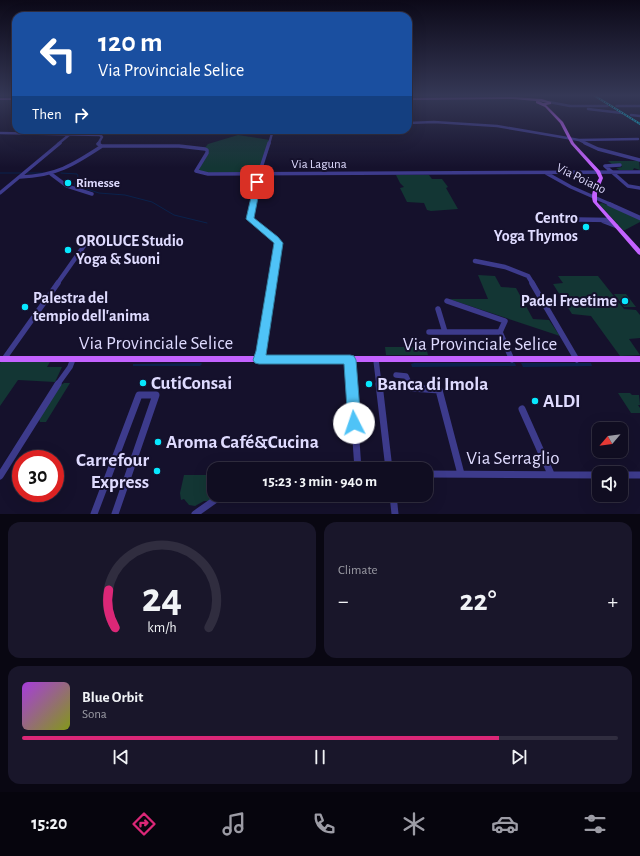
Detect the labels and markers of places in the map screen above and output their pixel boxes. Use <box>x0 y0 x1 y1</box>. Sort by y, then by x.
pin <box>240 165 274 199</box>
place label: Rimesse <box>76 177 120 190</box>
marker: Rimesse <box>63 178 73 188</box>
place label: Centro Yoga Thymos <box>494 210 578 245</box>
marker: Centro Yoga Thymos <box>581 222 591 232</box>
place label: OROLUCE Studio Yoga & Suoni <box>76 233 184 267</box>
marker: OROLUCE Studio Yoga & Suoni <box>63 245 73 255</box>
place label: Palestra del tempio dell'anima <box>33 290 150 324</box>
place label: Padel Freetime <box>521 293 617 309</box>
marker: Padel Freetime <box>620 296 630 306</box>
marker: Palestra del tempio dell'anima <box>20 302 30 312</box>
place label: CutiConsai <box>151 374 232 393</box>
place label: Banca di Imola <box>377 375 488 394</box>
marker: CutiConsai <box>138 378 148 388</box>
marker: Banca di Imola <box>364 379 374 389</box>
place label: ALDI <box>543 392 581 411</box>
marker: ALDI <box>530 396 540 406</box>
place label: Aroma Café&Cucina <box>166 433 319 452</box>
marker: Aroma Café&Cucina <box>153 437 163 447</box>
place label: Carrefour Express <box>76 451 149 492</box>
marker: Carrefour Express <box>152 466 162 476</box>

